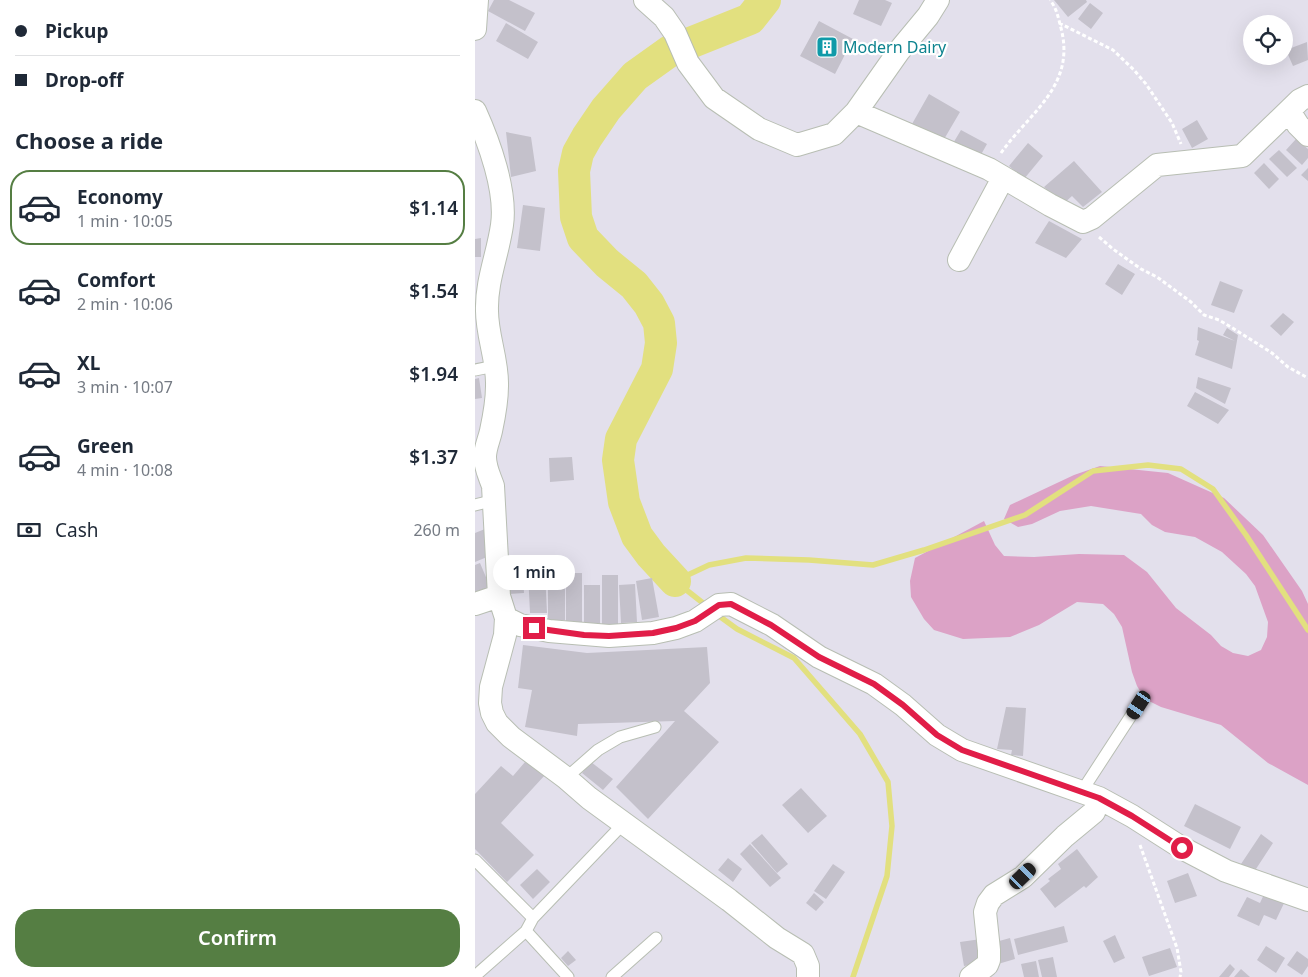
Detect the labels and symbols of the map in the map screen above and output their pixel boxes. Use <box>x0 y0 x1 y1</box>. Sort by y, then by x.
building icon: Modern Dairy <box>815 35 839 59</box>
place label: Modern Dairy <box>843 36 947 58</box>
callout: 1 min <box>493 556 575 590</box>
route end <box>523 617 545 639</box>
car <box>1124 688 1153 722</box>
route start <box>1171 837 1193 859</box>
car <box>1006 860 1039 892</box>

